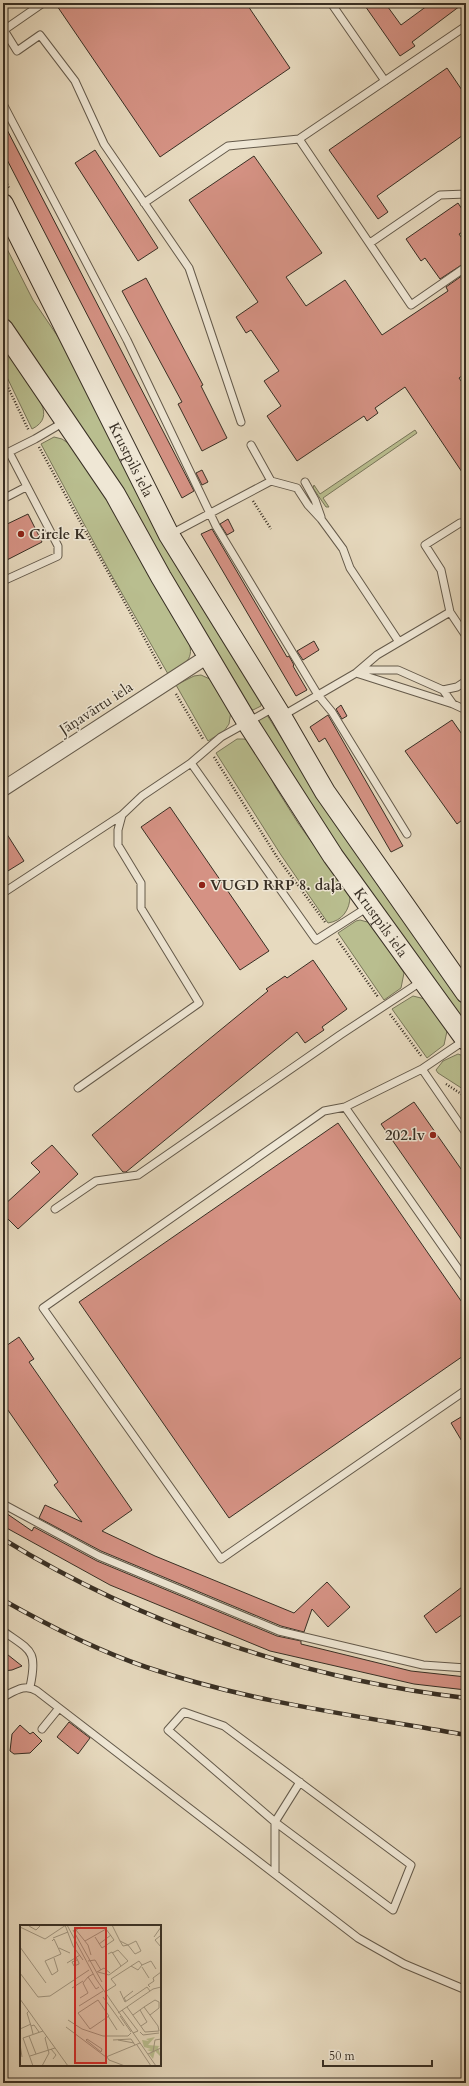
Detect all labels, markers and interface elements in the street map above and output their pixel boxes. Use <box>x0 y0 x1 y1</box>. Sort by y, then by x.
street label: Krustpils iela <box>104 419 159 501</box>
place label: Circle K <box>29 524 87 544</box>
marker: Circle K <box>16 529 26 539</box>
street label: Jāņavārtu iela <box>54 676 137 740</box>
place label: VUGD RRP 8. daļa <box>210 875 343 895</box>
marker: VUGD RRP 8. daļa <box>197 880 207 890</box>
street label: Krustpils iela <box>349 884 413 961</box>
place label: 202.lv <box>385 1125 426 1145</box>
marker: 202.lv <box>428 1130 438 1140</box>
inset map <box>20 1925 161 2066</box>
scale bar <box>323 2042 432 2068</box>
text: 50 m <box>329 2048 356 2064</box>

